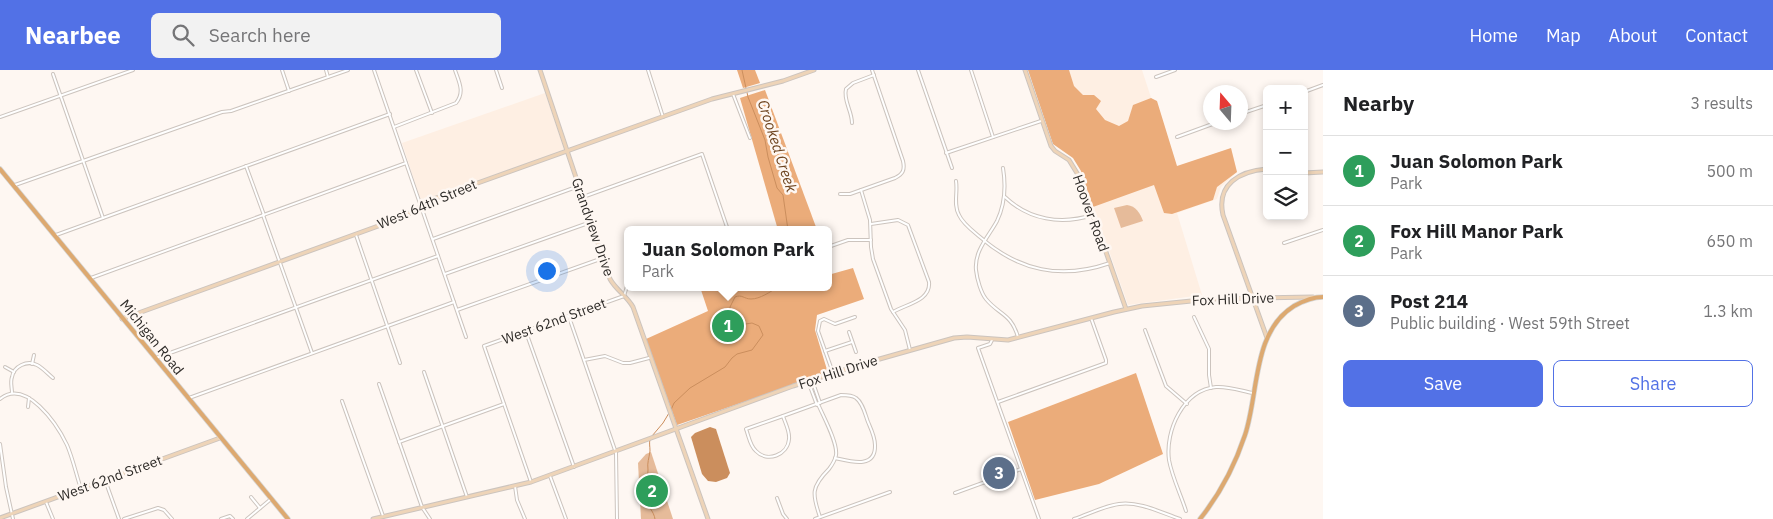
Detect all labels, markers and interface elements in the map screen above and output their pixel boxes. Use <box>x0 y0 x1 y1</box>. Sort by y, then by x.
search box <box>151 13 501 58</box>
text: Nearbee <box>25 19 121 51</box>
icon: search <box>169 21 197 49</box>
text: Search here <box>209 23 311 47</box>
text: Home <box>1470 24 1518 47</box>
text: Map <box>1546 24 1581 47</box>
text: About <box>1609 24 1657 47</box>
text: Contact <box>1685 24 1748 47</box>
north arrow <box>1203 85 1248 130</box>
map controls <box>1263 85 1308 220</box>
button: + <box>1263 85 1308 130</box>
text: Nearby <box>1343 89 1414 117</box>
text: 3 results <box>1690 93 1753 113</box>
water label: Crooked Creek <box>754 97 801 195</box>
button: − <box>1263 130 1308 175</box>
text: Juan Solomon Park <box>1390 149 1563 173</box>
text: 1 <box>1354 161 1364 181</box>
text: 500 m <box>1706 161 1753 181</box>
street label: Hoover Road <box>1069 172 1113 254</box>
text: Park <box>1390 173 1422 193</box>
street label: West 64th Street <box>375 175 479 233</box>
street label: Grandview Drive <box>568 175 618 279</box>
button: layers <box>1263 175 1308 220</box>
text: Fox Hill Manor Park <box>1390 219 1563 243</box>
popup <box>624 226 832 291</box>
text: 2 <box>1354 231 1364 251</box>
text: 650 m <box>1706 231 1753 251</box>
text: Juan Solomon Park <box>642 237 814 261</box>
text: Park <box>1390 243 1422 263</box>
your location <box>534 258 560 284</box>
text: Park <box>642 261 674 281</box>
street label: Fox Hill Drive <box>1192 289 1275 309</box>
text: Post 214 <box>1390 289 1468 313</box>
street label: West 62nd Street <box>499 294 609 348</box>
street label: Michigan Road <box>116 296 188 378</box>
text: 3 <box>1354 301 1364 321</box>
text: 1.3 km <box>1703 301 1753 321</box>
pin: 1 <box>712 307 744 345</box>
text: Public building · West 59th Street <box>1390 313 1630 333</box>
street label: Fox Hill Drive <box>796 351 880 393</box>
button: Save <box>1343 360 1543 407</box>
button: Share <box>1553 360 1753 407</box>
street label: West 62nd Street <box>55 451 165 505</box>
pin: 3 <box>983 454 1015 492</box>
pin: 2 <box>636 472 668 510</box>

